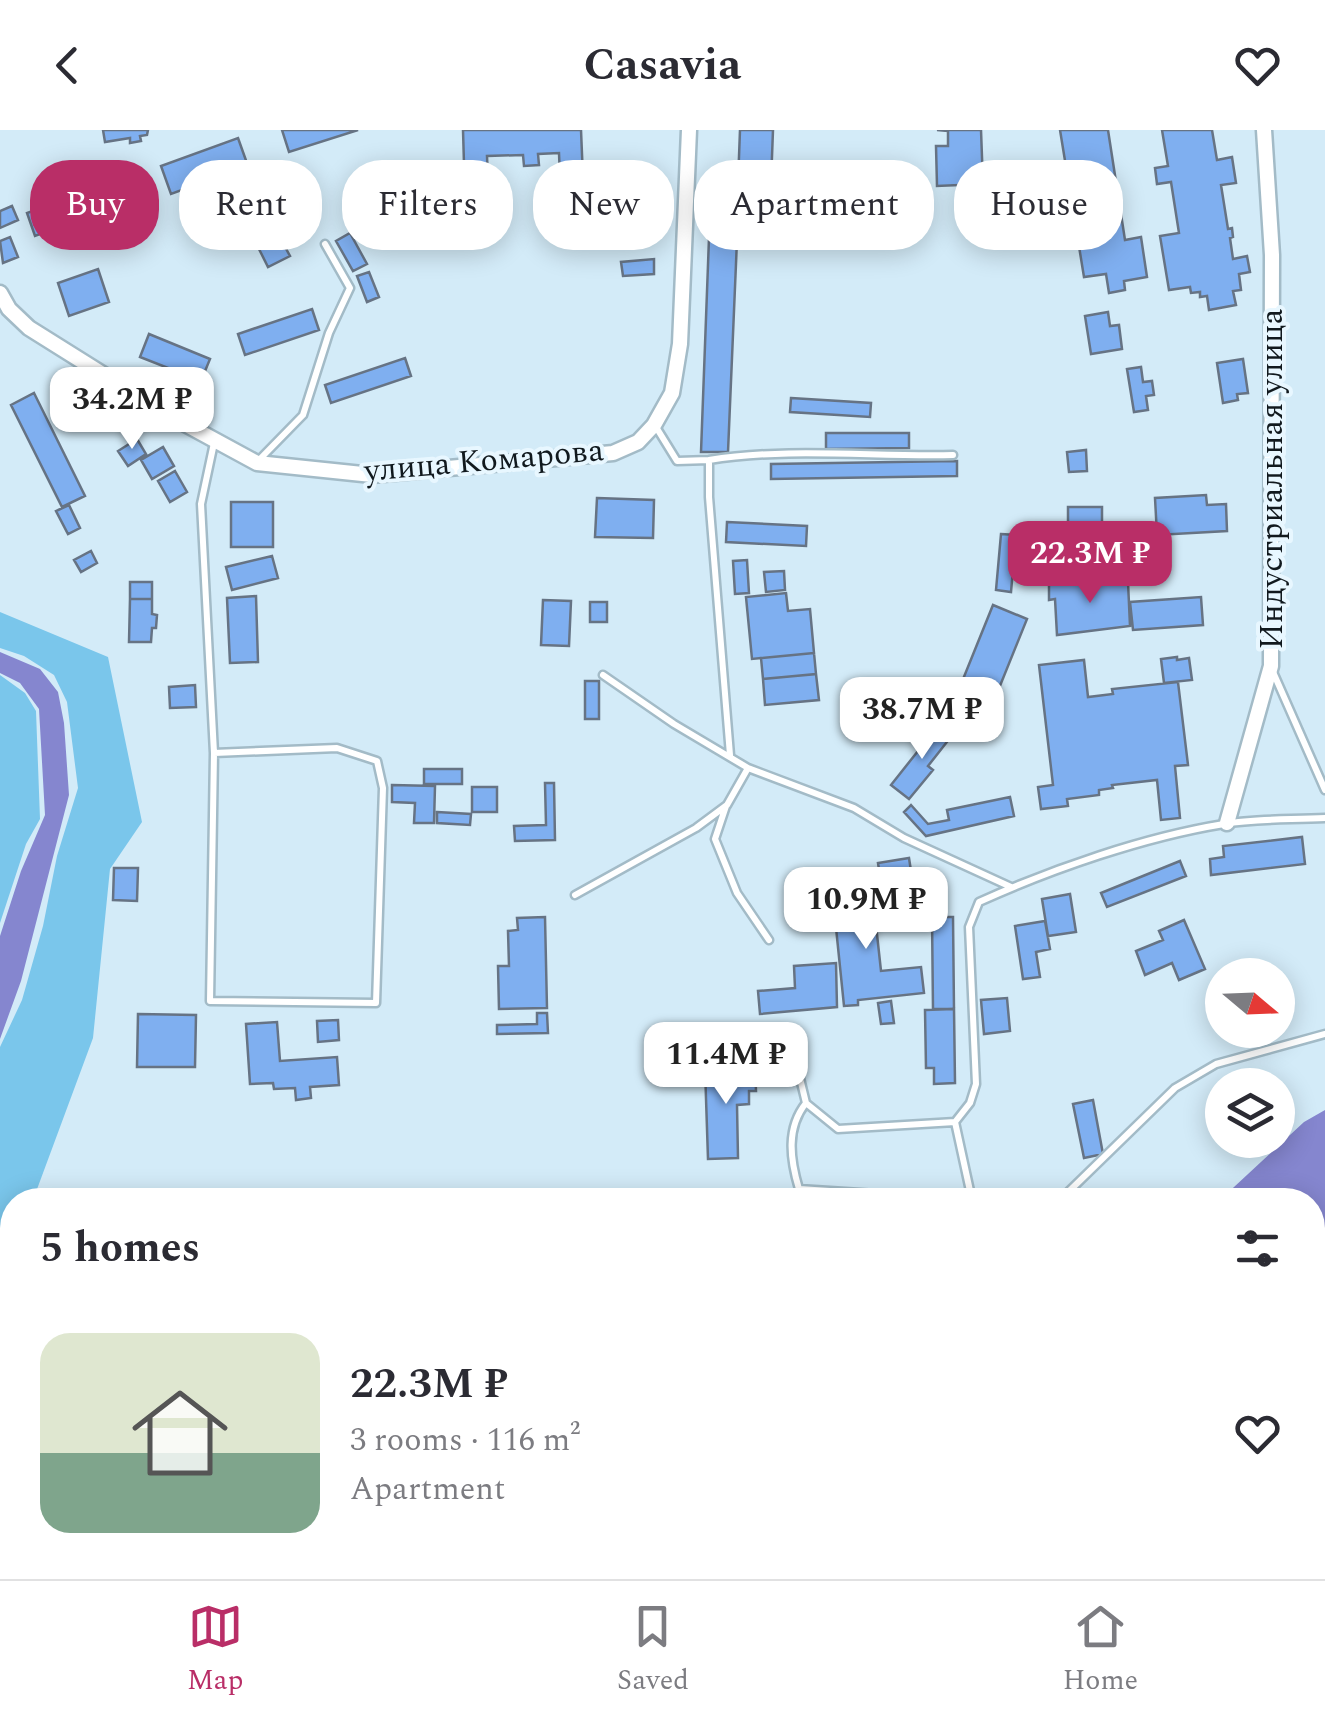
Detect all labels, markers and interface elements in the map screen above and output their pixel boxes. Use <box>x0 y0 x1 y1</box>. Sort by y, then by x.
text: Casavia <box>584 31 741 100</box>
icon: back <box>40 38 95 93</box>
icon: heart <box>1230 38 1285 93</box>
chip: Buy <box>30 160 159 250</box>
chip: Rent <box>179 160 322 250</box>
chip: Filters <box>342 160 513 250</box>
chip: New <box>533 160 674 250</box>
chip: Apartment <box>694 160 934 250</box>
chip: House <box>954 160 1123 250</box>
street label: Индустриальная улица <box>1248 308 1297 650</box>
pin: 34.2M ₽ <box>40 367 224 452</box>
text: 34.2M ₽ <box>72 375 192 424</box>
street label: улица Комарова <box>361 426 606 496</box>
pin: 22.3M ₽ <box>998 521 1182 606</box>
text: 22.3M ₽ <box>1030 529 1150 578</box>
pin: 38.7M ₽ <box>830 677 1014 762</box>
text: 38.7M ₽ <box>862 685 982 734</box>
pin: 10.9M ₽ <box>774 867 958 952</box>
text: 10.9M ₽ <box>806 875 926 924</box>
north arrow <box>1205 958 1295 1048</box>
map controls <box>1205 958 1295 1158</box>
pin: 11.4M ₽ <box>634 1022 818 1107</box>
text: 11.4M ₽ <box>666 1030 786 1079</box>
button: layers <box>1205 1068 1295 1158</box>
text: 5 homes <box>40 1217 200 1280</box>
icon: filters <box>1230 1221 1285 1276</box>
text: 22.3M ₽ <box>350 1353 508 1416</box>
icon: home <box>120 1373 240 1493</box>
icon: heart <box>1230 1406 1285 1461</box>
text: 3 rooms · 116 m² <box>350 1416 580 1465</box>
text: Apartment <box>350 1465 505 1514</box>
tab: Map <box>187 1599 243 1702</box>
tab: Saved <box>617 1599 689 1702</box>
tab: Home <box>1063 1599 1138 1702</box>

